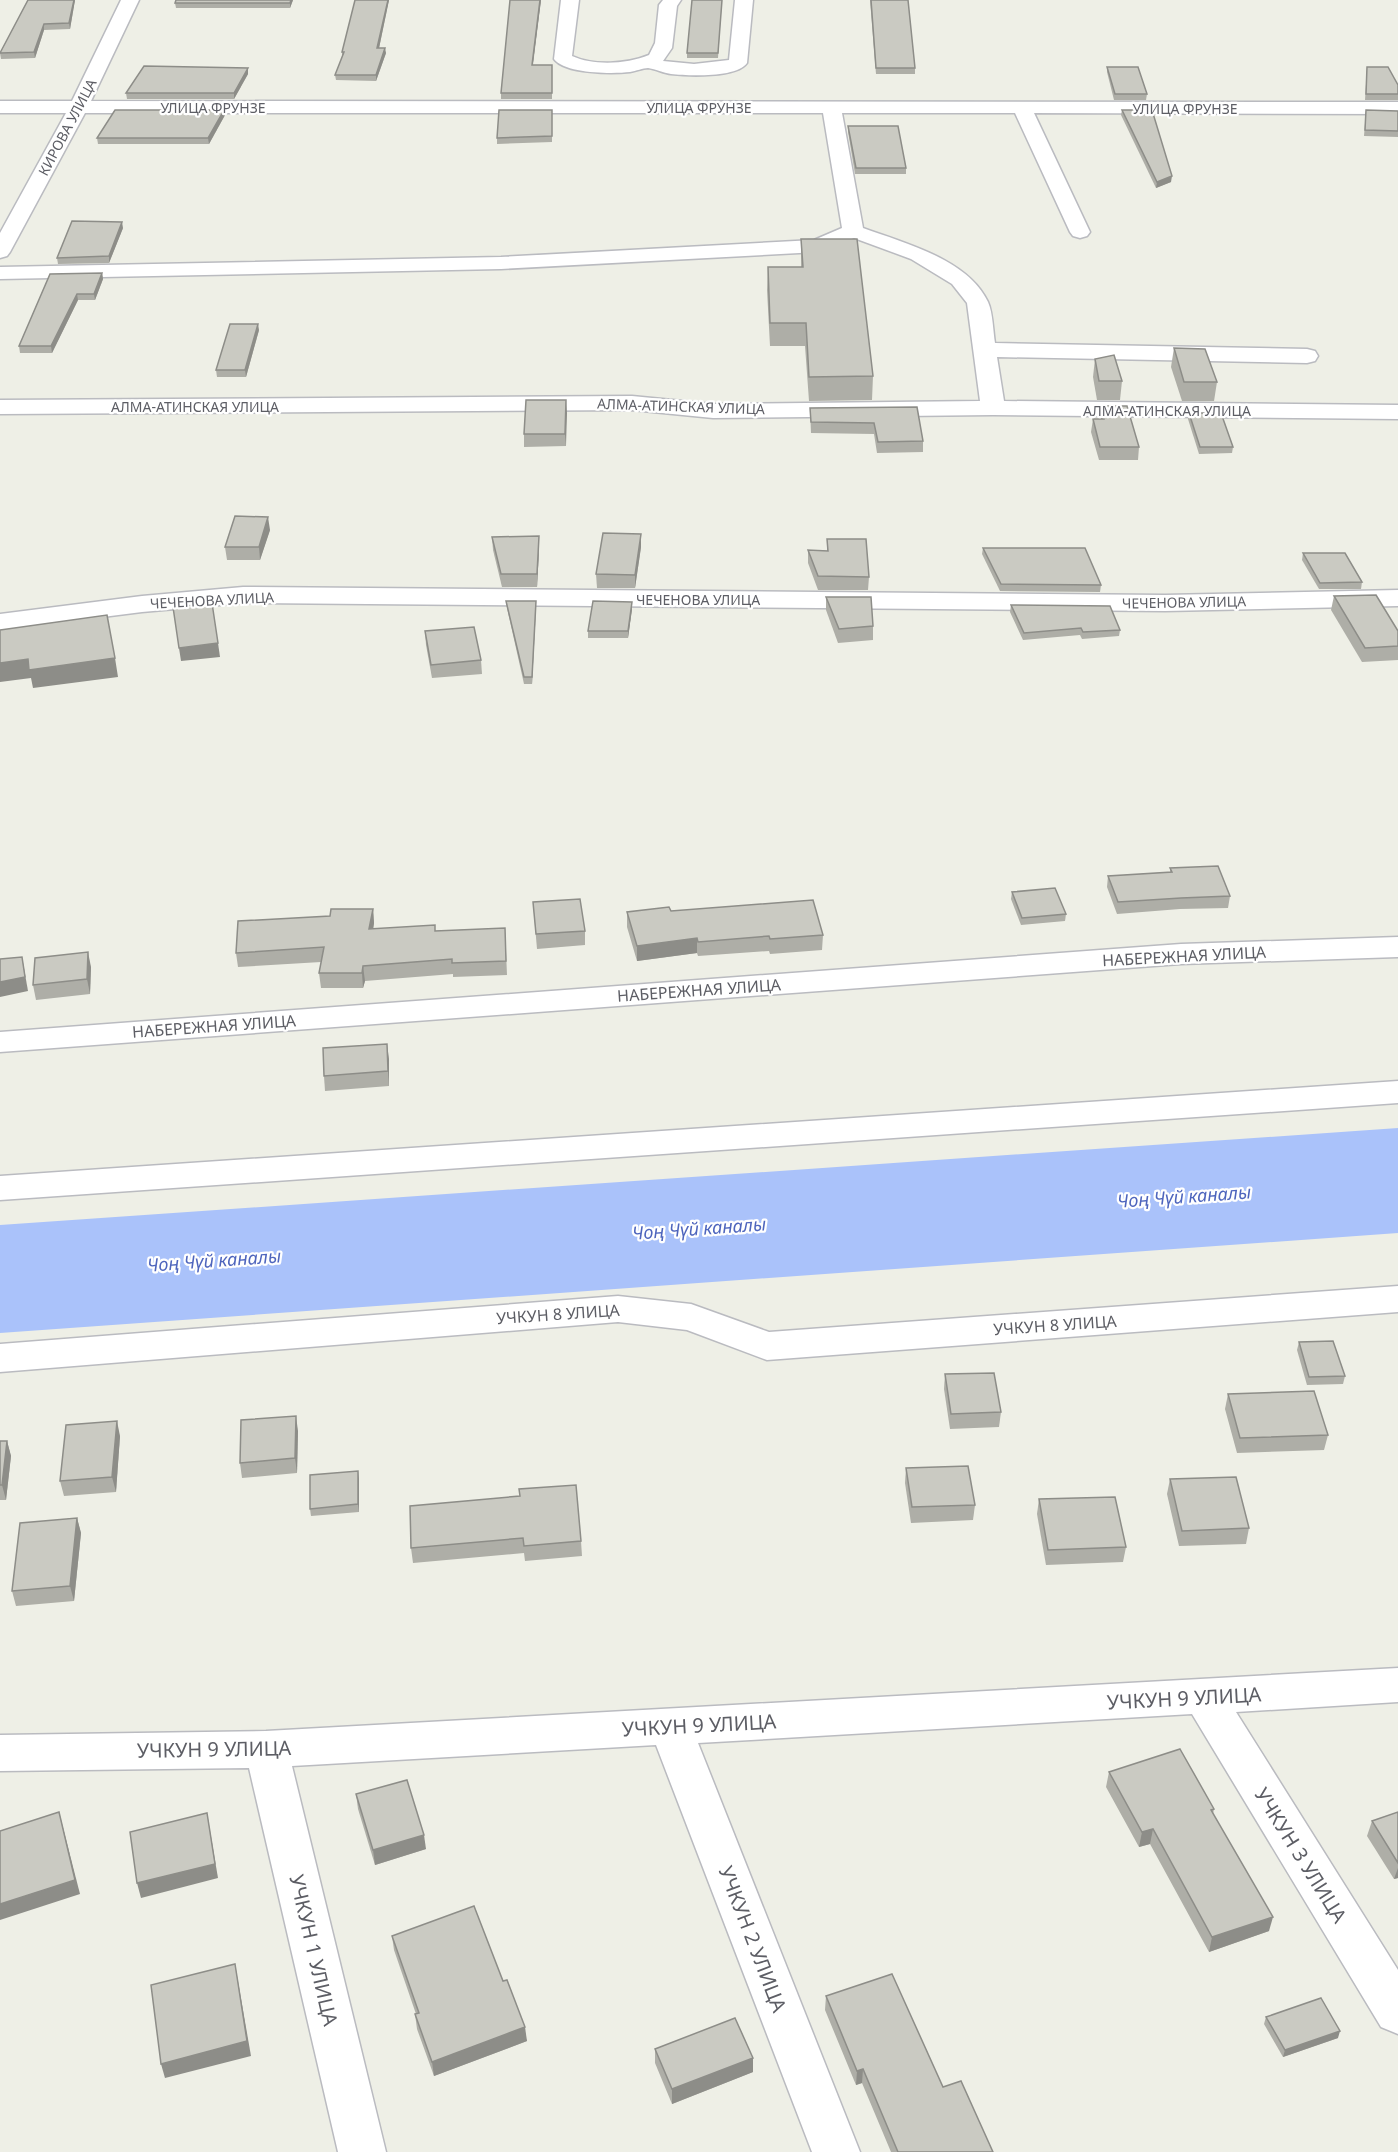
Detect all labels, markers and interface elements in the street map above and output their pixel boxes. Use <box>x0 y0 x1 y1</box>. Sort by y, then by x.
street label: КИРОВА УЛИЦА <box>33 75 101 179</box>
street label: УЛИЦА ФРУНЗЕ <box>160 98 266 117</box>
street label: УЛИЦА ФРУНЗЕ <box>646 98 752 117</box>
street label: УЛИЦА ФРУНЗЕ <box>1132 99 1238 118</box>
street label: АЛМА-АТИНСКАЯ УЛИЦА <box>597 394 765 418</box>
street label: АЛМА-АТИНСКАЯ УЛИЦА <box>111 397 279 416</box>
street label: АЛМА-АТИНСКАЯ УЛИЦА <box>1083 401 1251 420</box>
street label: ЧЕЧЕНОВА УЛИЦА <box>150 587 275 613</box>
street label: ЧЕЧЕНОВА УЛИЦА <box>636 590 760 609</box>
street label: ЧЕЧЕНОВА УЛИЦА <box>1122 591 1246 613</box>
street label: НАБЕРЕЖНАЯ УЛИЦА <box>1101 941 1267 971</box>
street label: НАБЕРЕЖНАЯ УЛИЦА <box>616 973 782 1007</box>
street label: НАБЕРЕЖНАЯ УЛИЦА <box>131 1009 297 1043</box>
water label: Чоң Чүй каналы <box>1116 1179 1252 1213</box>
water label: Чоң Чүй каналы <box>631 1211 767 1245</box>
water label: Чоң Чүй каналы <box>146 1243 282 1277</box>
street label: УЧКУН 8 УЛИЦА <box>496 1299 621 1329</box>
street label: УЧКУН 8 УЛИЦА <box>993 1310 1118 1340</box>
street label: УЧКУН 9 УЛИЦА <box>1106 1680 1262 1716</box>
street label: УЧКУН 9 УЛИЦА <box>621 1707 777 1743</box>
street label: УЧКУН 9 УЛИЦА <box>137 1734 292 1764</box>
street label: УЧКУН 3 УЛИЦА <box>1249 1782 1353 1928</box>
street label: УЧКУН 2 УЛИЦА <box>713 1862 793 2016</box>
street label: УЧКУН 1 УЛИЦА <box>283 1872 345 2029</box>

